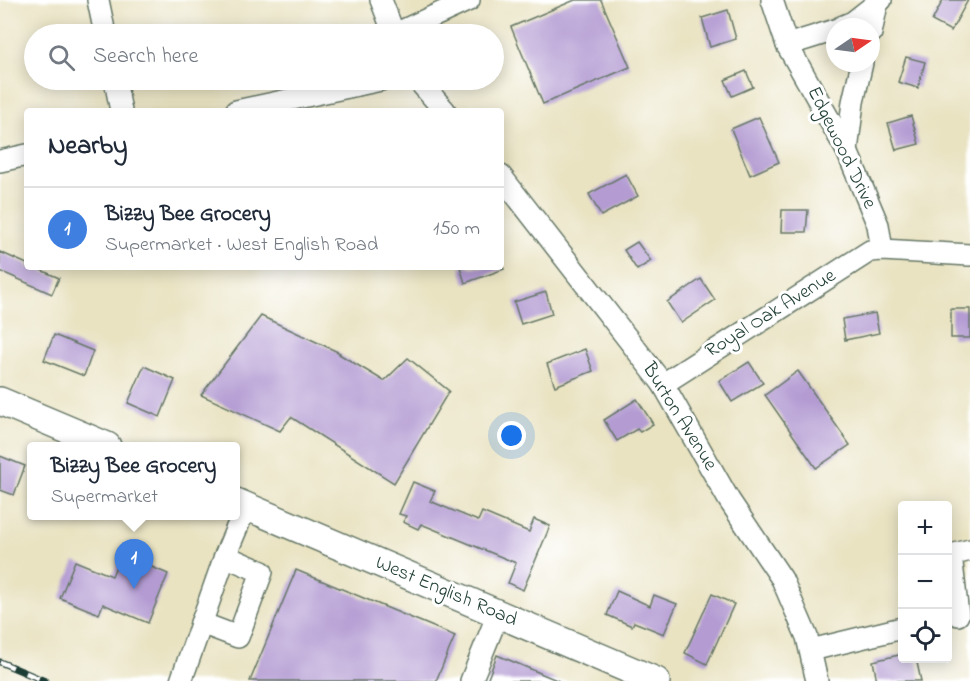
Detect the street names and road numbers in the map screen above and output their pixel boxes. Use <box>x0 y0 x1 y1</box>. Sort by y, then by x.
street label: Edgewood Drive <box>798 82 883 215</box>
street label: Royal Oak Avenue <box>700 262 842 366</box>
street label: Burton Avenue <box>634 356 724 477</box>
street label: West English Road <box>370 549 521 636</box>

